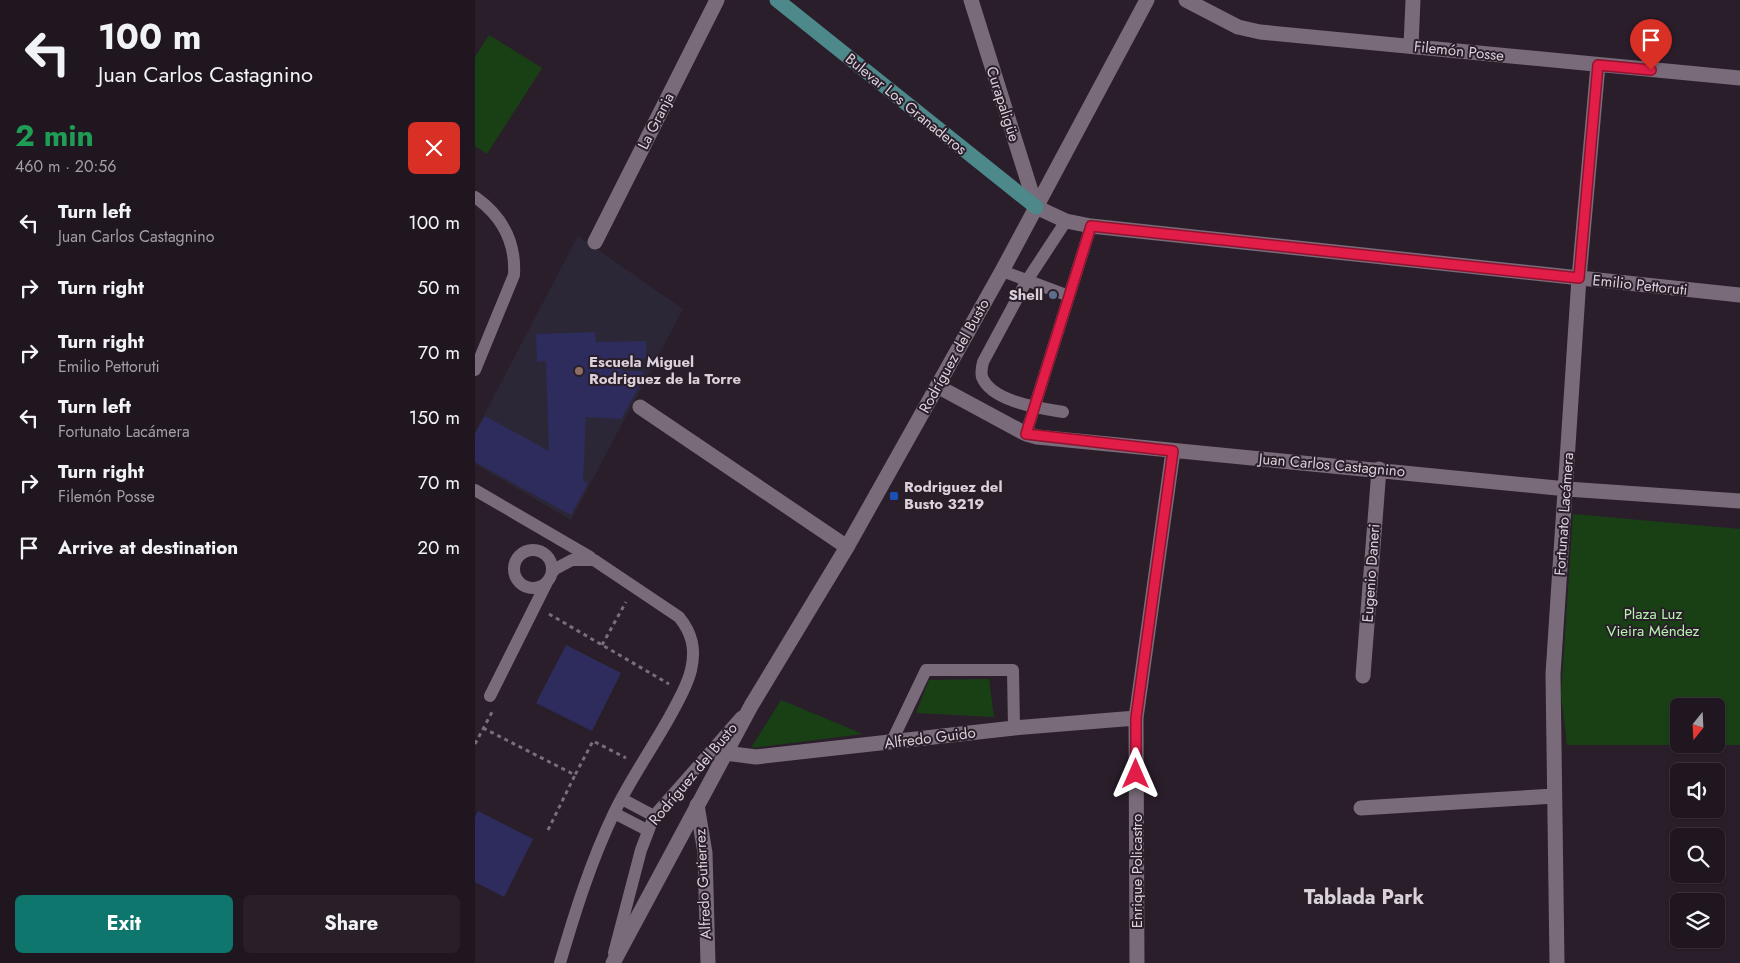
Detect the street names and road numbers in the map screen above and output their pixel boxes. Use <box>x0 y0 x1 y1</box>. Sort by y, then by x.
street label: Filemón Posse <box>1413 35 1505 67</box>
street label: Bulevar Los Granaderos <box>841 48 971 160</box>
street label: Curapaligüe <box>981 64 1026 145</box>
street label: La Granja <box>632 89 680 153</box>
street label: Emilio Pettoruti <box>1591 269 1689 301</box>
street label: Rodríguez del Busto <box>913 295 995 417</box>
street label: Juan Carlos Castagnino <box>1256 447 1406 482</box>
street label: Fortunato Lacámera <box>1549 452 1579 576</box>
street label: Eugenio Daneri <box>1357 523 1385 623</box>
street label: Rodríguez del Busto <box>643 718 743 830</box>
street label: Alfredo Guido <box>883 721 977 755</box>
street label: Enrique Policastro <box>1126 814 1148 928</box>
street label: Alfredo Gutierrez <box>689 828 717 940</box>

